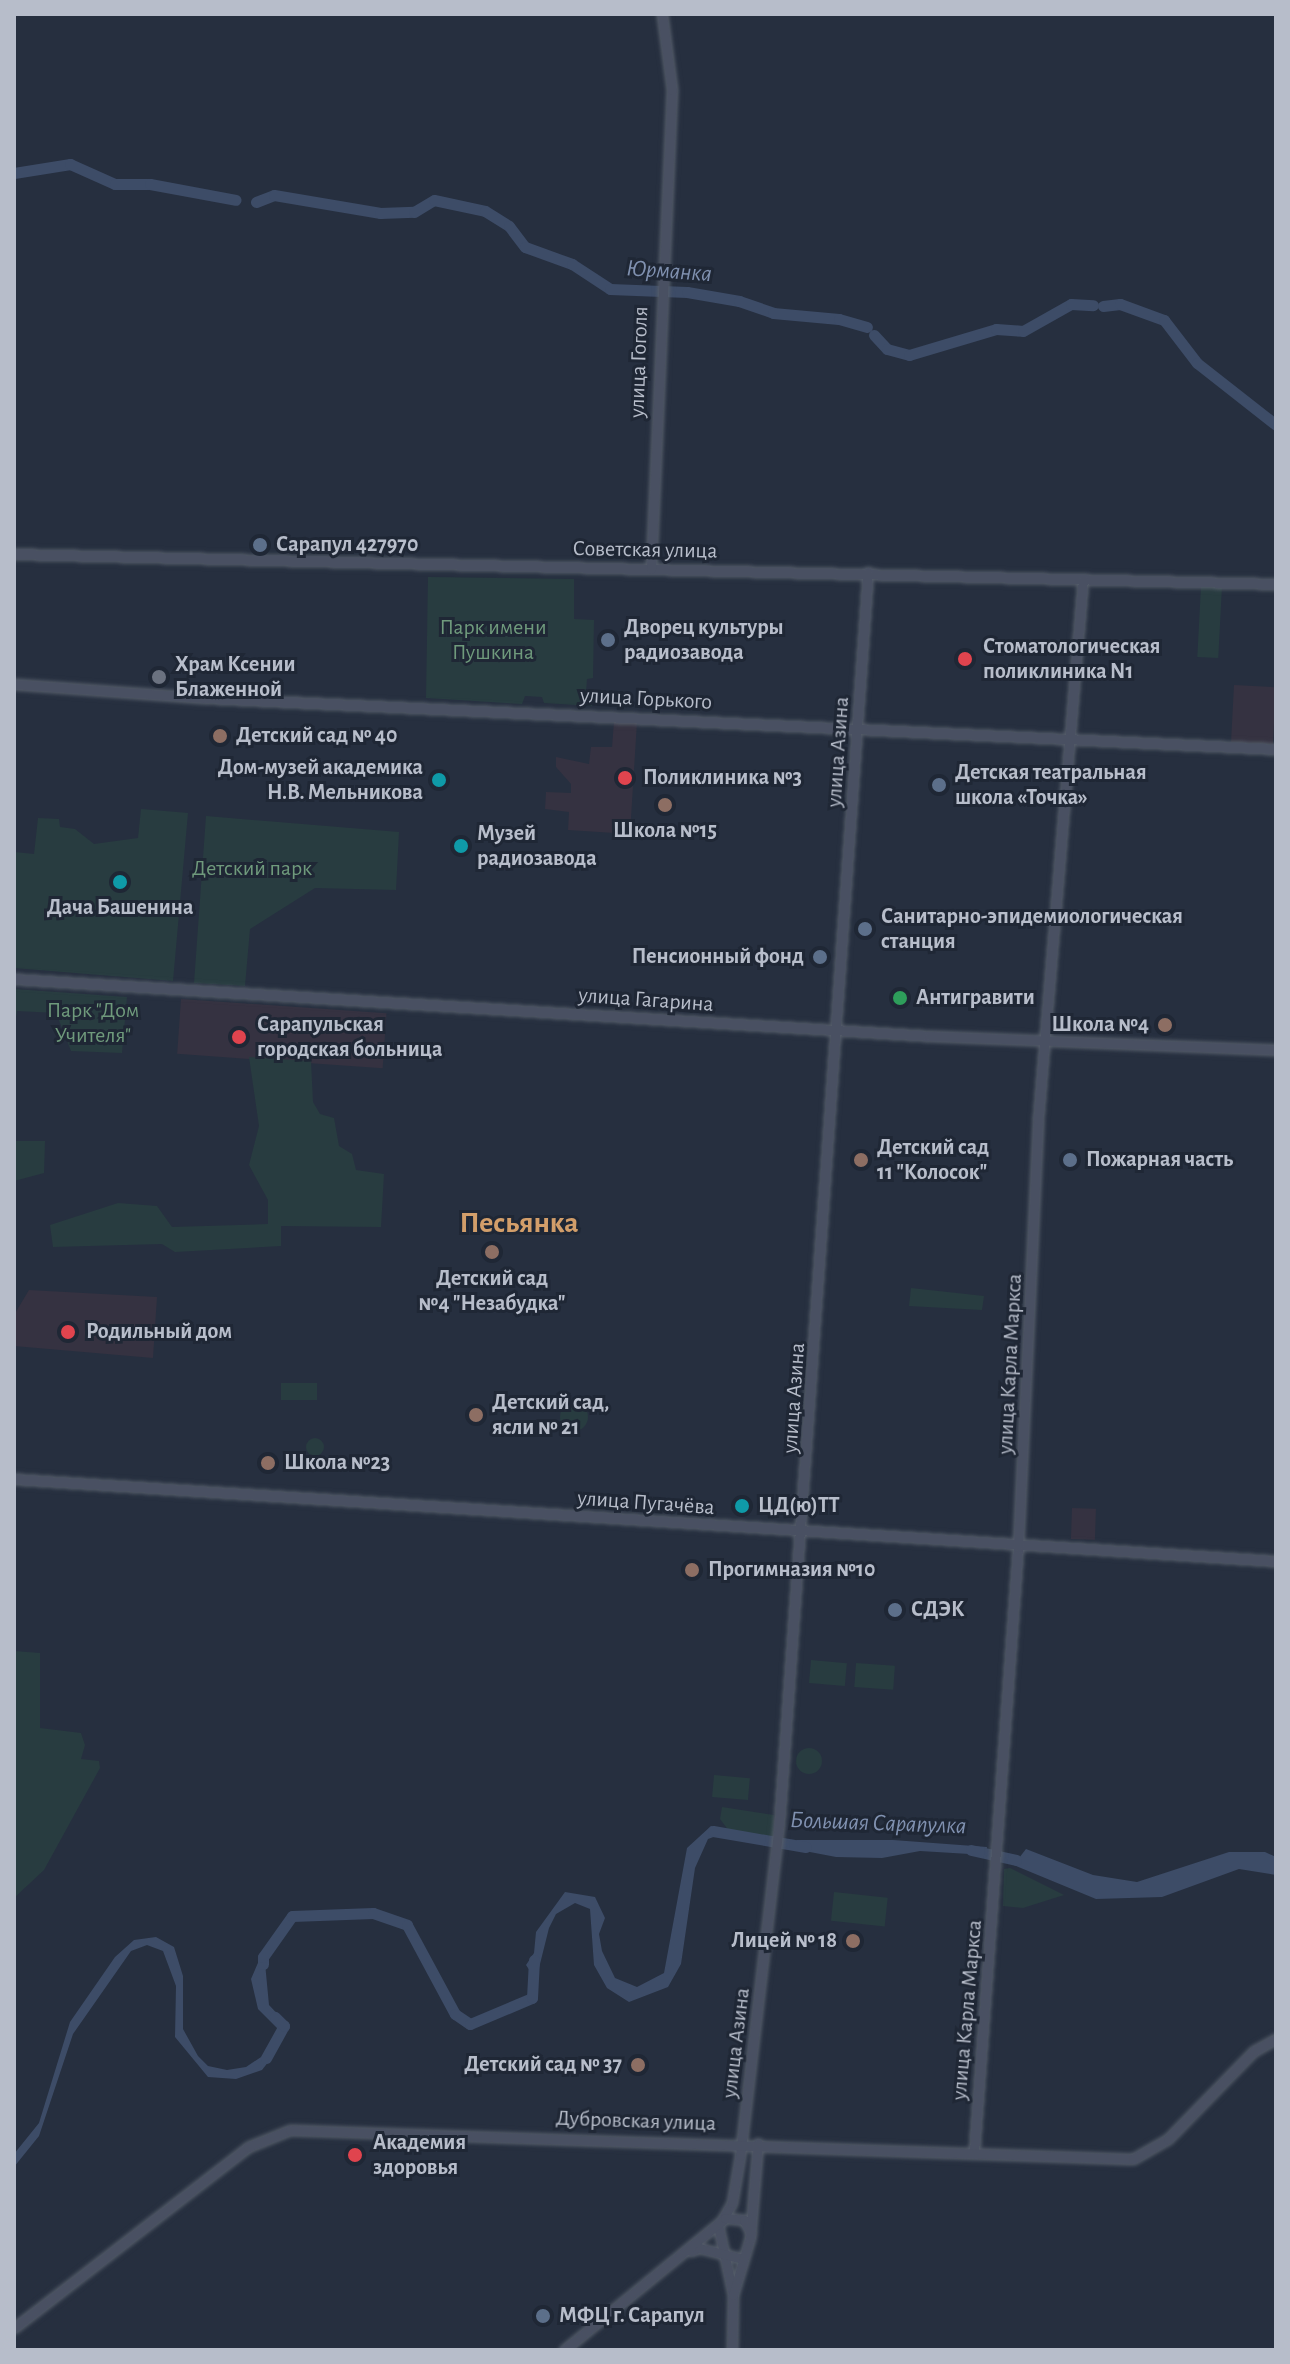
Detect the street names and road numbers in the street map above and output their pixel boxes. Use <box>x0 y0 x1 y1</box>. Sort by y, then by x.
street label: улица Гоголя <box>624 306 654 418</box>
street label: Советская улица <box>572 536 718 564</box>
street label: улица Горького <box>579 682 713 716</box>
street label: улица Азина <box>821 696 855 808</box>
street label: улица Гагарина <box>578 982 714 1018</box>
street label: улица Карла Маркса <box>992 1273 1028 1455</box>
street label: улица Азина <box>777 1342 811 1454</box>
street label: улица Пугачёва <box>577 1485 715 1521</box>
street label: улица Карла Маркса <box>946 1919 988 2101</box>
street label: улица Азина <box>716 1986 756 2100</box>
street label: Дубровская улица <box>555 2105 717 2137</box>

